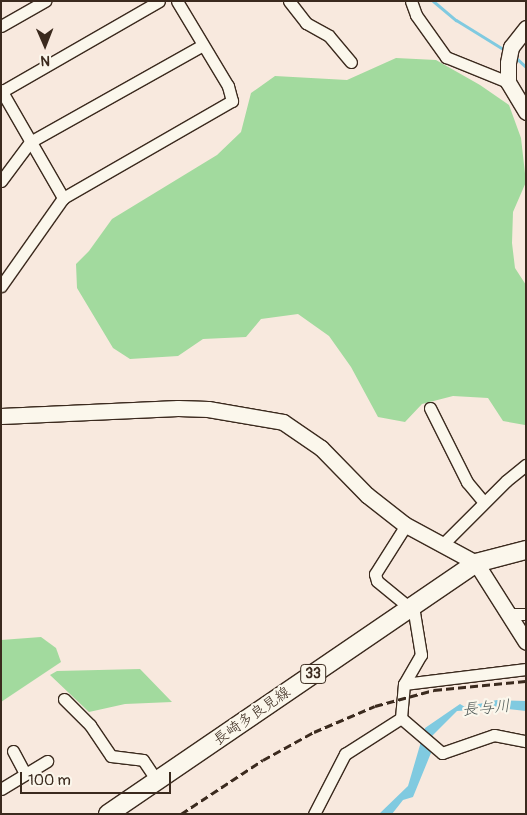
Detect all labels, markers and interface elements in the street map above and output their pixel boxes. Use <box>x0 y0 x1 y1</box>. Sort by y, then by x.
north arrow <box>20 20 70 70</box>
text: N <box>40 52 50 69</box>
road number: 33 <box>299 662 327 686</box>
street label: 長崎多良見線 <box>210 683 294 749</box>
water label: 長与川 <box>461 696 511 720</box>
scale bar <box>22 762 174 794</box>
text: 100 m <box>28 771 71 790</box>

